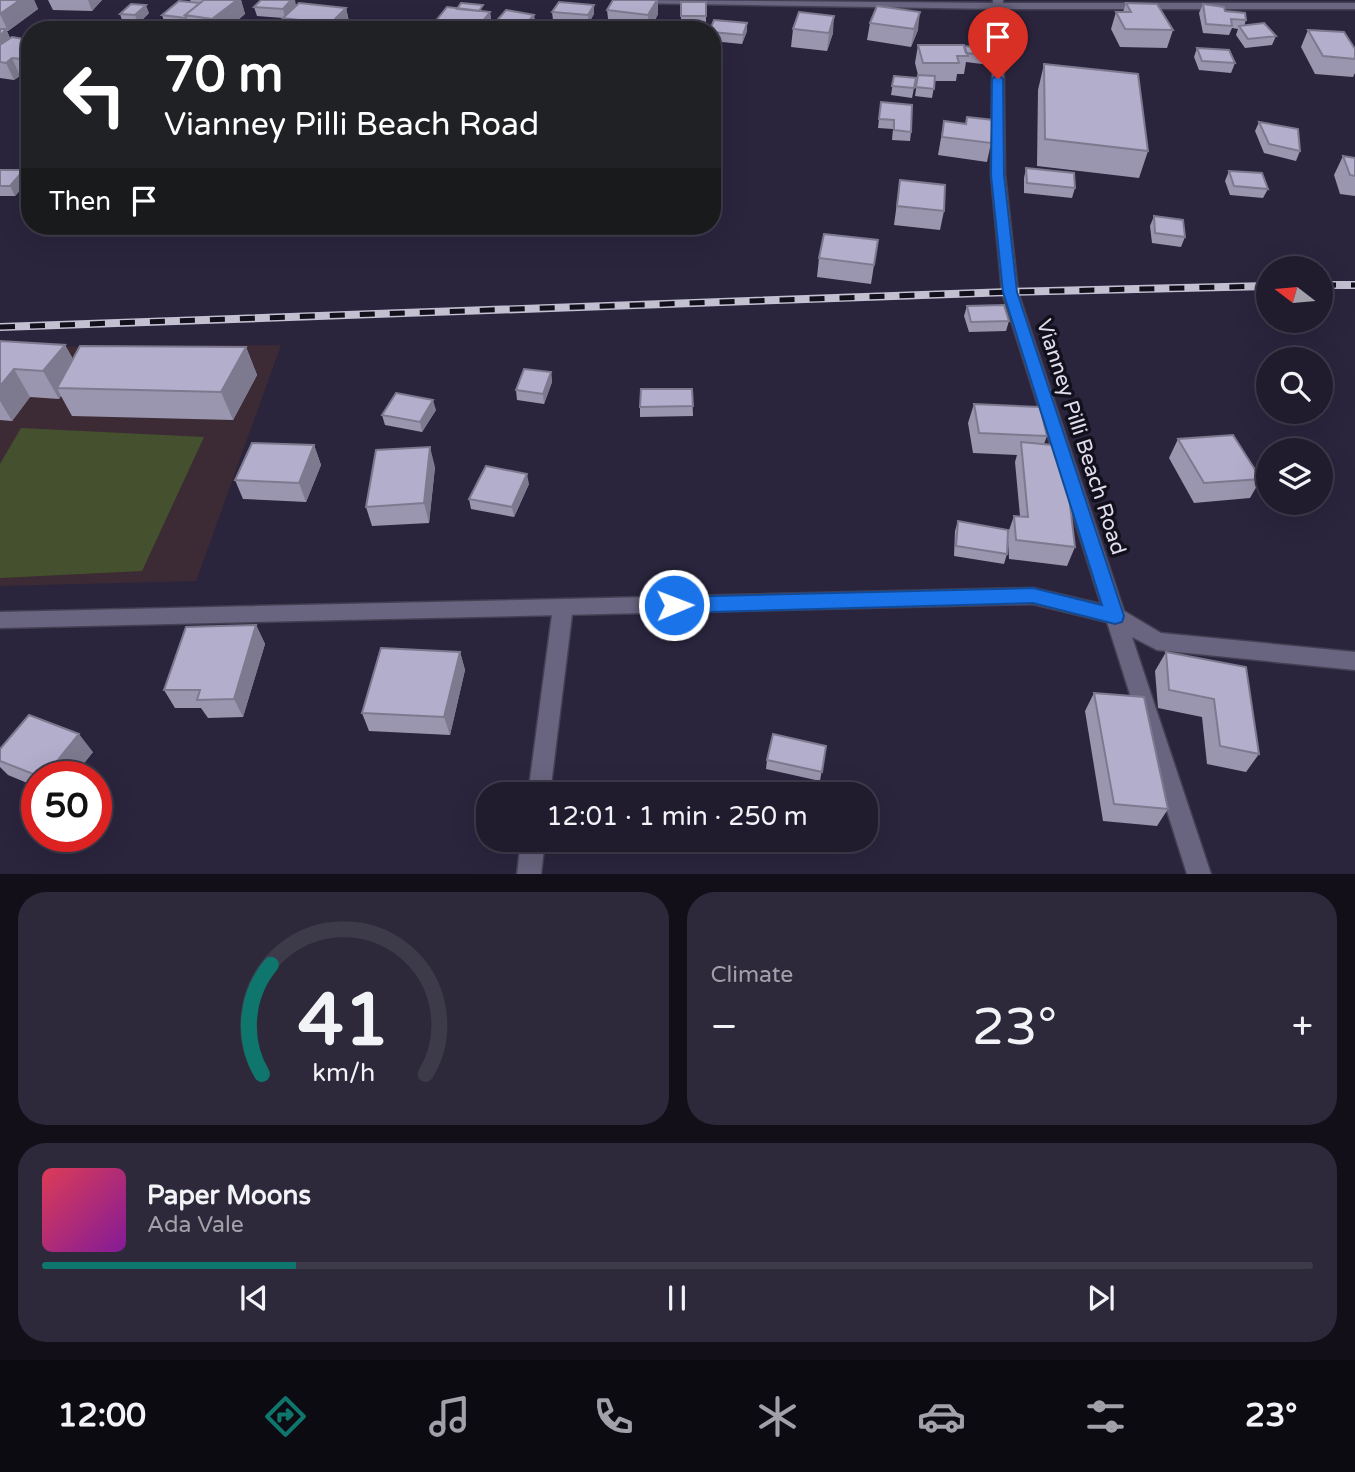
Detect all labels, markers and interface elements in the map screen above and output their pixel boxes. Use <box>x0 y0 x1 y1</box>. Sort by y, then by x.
pin <box>968 7 1028 79</box>
icon: arrive <box>979 18 1017 56</box>
text: 70 m <box>164 46 283 105</box>
icon: left <box>49 49 140 140</box>
text: Vianney Pilli Beach Road <box>164 106 539 144</box>
icon: arrive <box>125 182 163 220</box>
text: Then <box>49 186 111 217</box>
north arrow <box>1256 256 1334 332</box>
map controls <box>1256 256 1333 515</box>
street label: Vianney Pilli Beach Road <box>1031 316 1131 558</box>
button: search <box>1256 347 1333 424</box>
button: layers <box>1256 438 1333 515</box>
position arrow <box>637 568 711 642</box>
speed limit sign: 50 <box>21 761 112 852</box>
text: 12:01 · 1 min · 250 m <box>546 801 808 832</box>
text: Climate <box>711 961 793 989</box>
text: 41 <box>298 978 389 1066</box>
text: 23° <box>972 996 1057 1059</box>
text: − <box>711 1004 738 1050</box>
text: + <box>1292 1004 1313 1050</box>
text: km/h <box>312 1058 375 1088</box>
text: Paper Moons <box>147 1180 311 1211</box>
text: Ada Vale <box>147 1211 244 1239</box>
icon: previous <box>235 1279 273 1317</box>
icon: pause <box>658 1279 696 1317</box>
icon: next <box>1082 1279 1120 1317</box>
icon: directions <box>261 1392 310 1441</box>
icon: music <box>425 1392 474 1441</box>
icon: phone <box>589 1392 638 1441</box>
icon: climate <box>753 1392 802 1441</box>
icon: car <box>917 1392 966 1441</box>
icon: filters <box>1081 1392 1130 1441</box>
text: 12:00 <box>57 1397 146 1435</box>
text: 23° <box>1245 1397 1297 1435</box>

